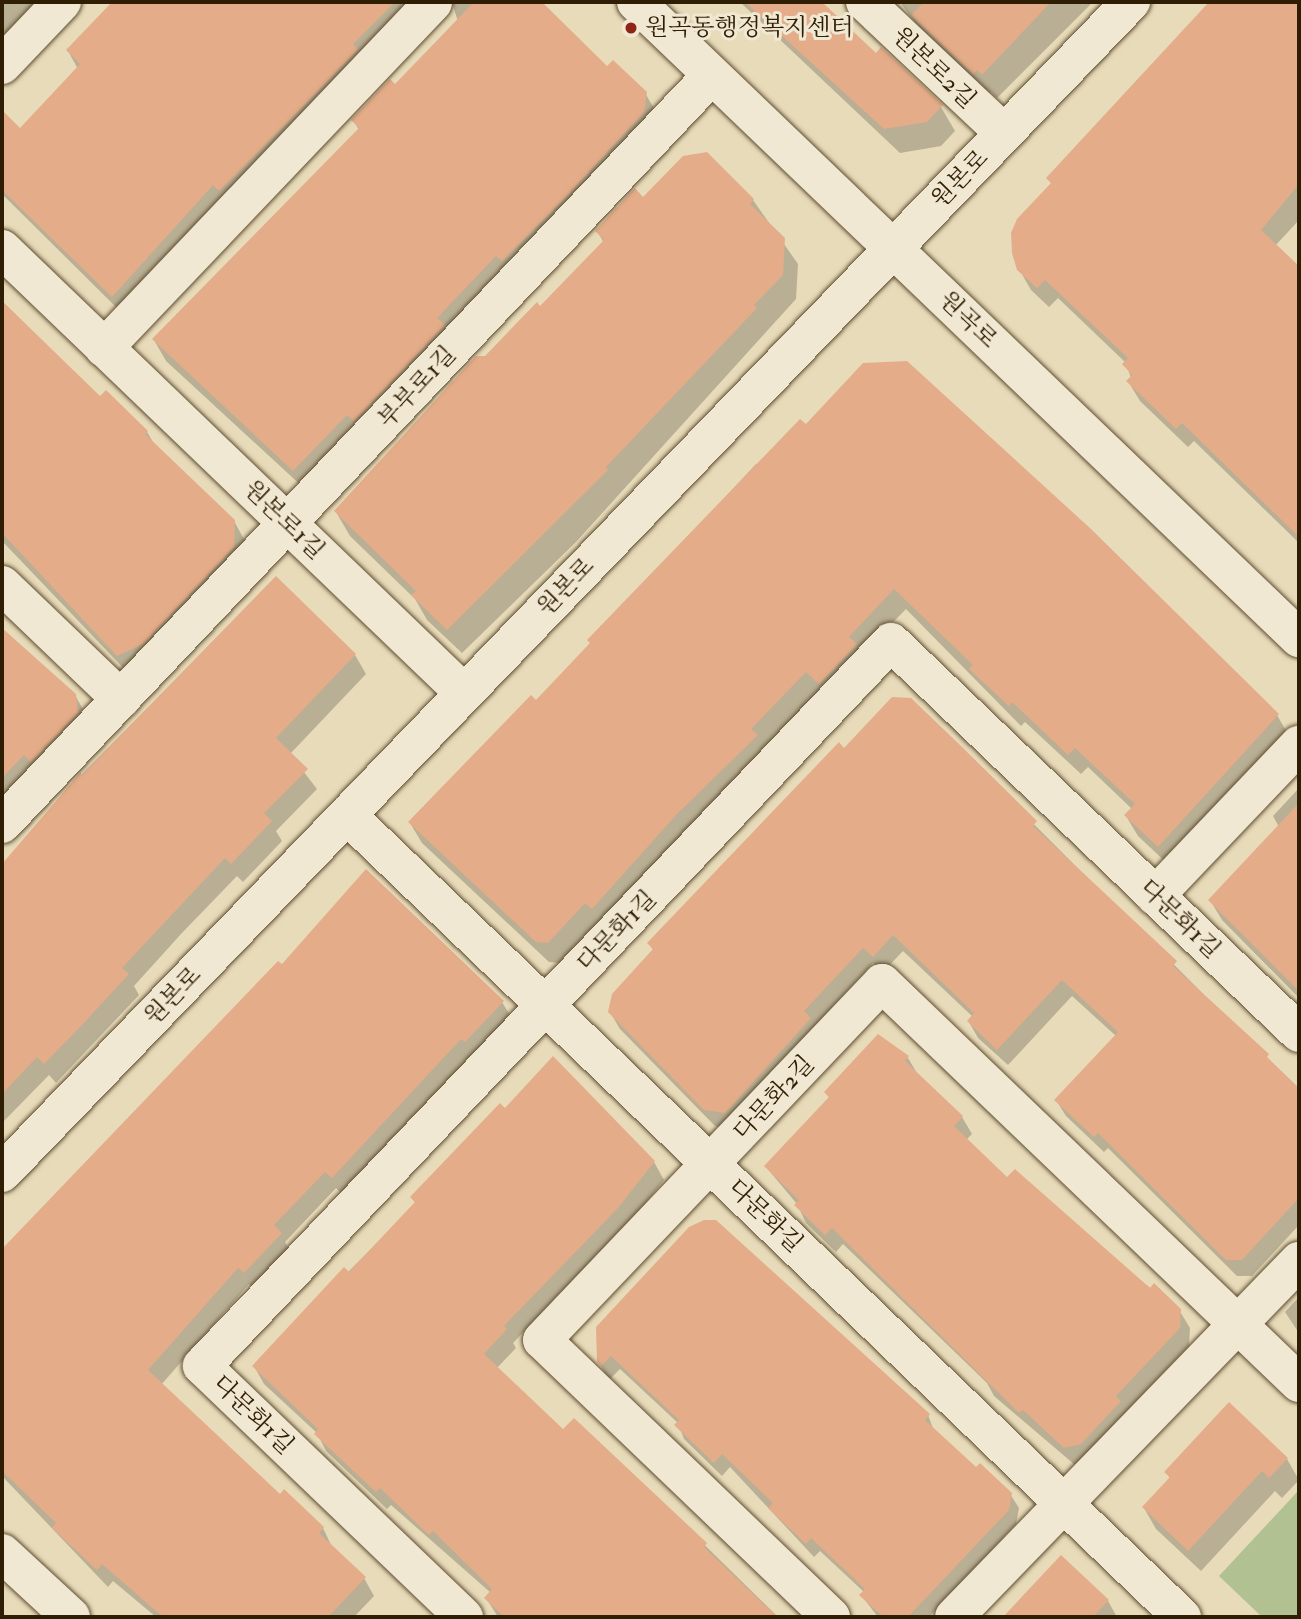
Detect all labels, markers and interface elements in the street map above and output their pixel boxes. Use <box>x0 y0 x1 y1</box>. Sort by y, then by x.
place label: 원곡동행정복지센터 <box>645 14 854 42</box>
marker: 원곡동행정복지센터 <box>623 20 639 36</box>
street label: 원본로2길 <box>886 21 982 115</box>
street label: 원본로 <box>925 144 995 214</box>
street label: 원곡로 <box>933 285 1003 355</box>
street label: 부부로1길 <box>372 340 462 434</box>
street label: 원본로1길 <box>238 474 330 566</box>
street label: 원본로 <box>531 552 601 622</box>
street label: 다문화1길 <box>1134 873 1226 965</box>
street label: 다문화1길 <box>571 885 663 977</box>
street label: 원본로 <box>138 961 208 1031</box>
street label: 다문화2길 <box>728 1050 820 1146</box>
street label: 다문화길 <box>722 1173 808 1259</box>
street label: 다문화1길 <box>207 1369 299 1461</box>

